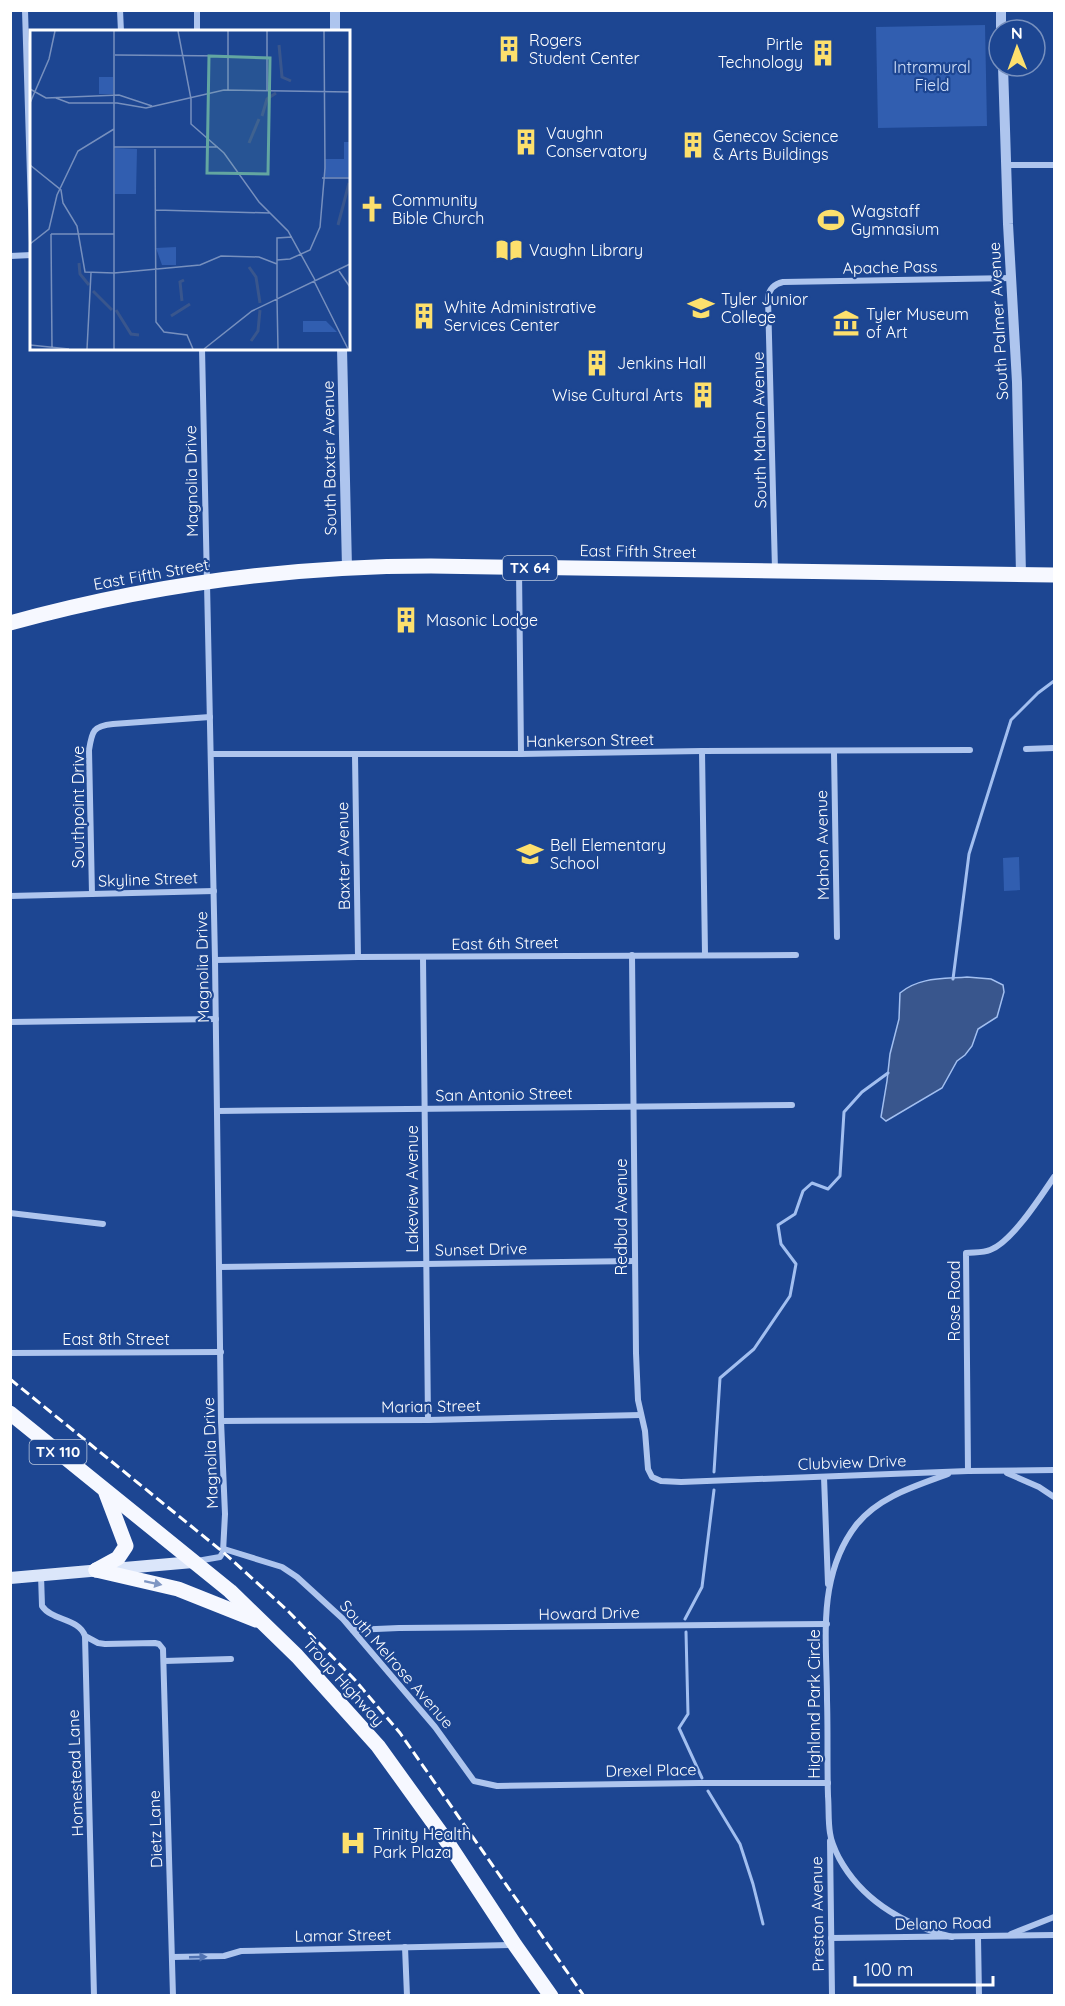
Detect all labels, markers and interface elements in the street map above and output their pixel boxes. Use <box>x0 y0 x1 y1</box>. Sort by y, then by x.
north arrow <box>987 18 1047 78</box>
text: N <box>1011 23 1023 43</box>
inset map <box>30 30 350 350</box>
place label: Rogers Student Center <box>529 30 640 68</box>
building icon: Rogers Student Center <box>494 34 524 64</box>
place label: Pirtle Technology <box>718 34 803 72</box>
building icon: Pirtle Technology <box>808 38 838 68</box>
park label: Intramural Field <box>893 57 971 95</box>
place label: Vaughn Conservatory <box>546 123 647 161</box>
place label: Genecov Science & Arts Buildings <box>713 126 838 164</box>
building icon: Vaughn Conservatory <box>511 127 541 157</box>
building icon: Genecov Science & Arts Buildings <box>678 130 708 160</box>
place label: Community Bible Church <box>392 190 484 228</box>
church icon: Community Bible Church <box>357 194 387 224</box>
place label: Wagstaff Gymnasium <box>851 201 939 239</box>
sports icon: Wagstaff Gymnasium <box>816 205 846 235</box>
library icon: Vaughn Library <box>494 235 524 265</box>
place label: Vaughn Library <box>529 240 643 260</box>
street label: South Palmer Avenue <box>984 241 1012 401</box>
street label: Apache Pass <box>842 256 938 278</box>
place label: Tyler Junior College <box>721 289 808 327</box>
school or university icon: Tyler Junior College <box>686 293 716 323</box>
place label: White Administrative Services Center <box>444 297 596 335</box>
building icon: White Administrative Services Center <box>409 301 439 331</box>
place label: Tyler Museum of Art <box>866 304 969 342</box>
museum icon: Tyler Museum of Art <box>831 308 861 338</box>
building icon: Jenkins Hall <box>582 348 612 378</box>
street label: South Mahon Avenue <box>748 352 770 508</box>
place label: Jenkins Hall <box>617 353 706 373</box>
street label: South Baxter Avenue <box>318 380 340 536</box>
building icon: Wise Cultural Arts <box>688 380 718 410</box>
place label: Wise Cultural Arts <box>552 385 683 405</box>
street label: Magnolia Drive <box>180 425 202 537</box>
street label: East Fifth Street <box>579 540 697 562</box>
street label: East Fifth Street <box>92 554 210 594</box>
road number: TX 64 <box>503 556 557 580</box>
building icon: Masonic Lodge <box>391 605 421 635</box>
place label: Masonic Lodge <box>426 610 538 630</box>
street label: Hankerson Street <box>526 729 654 751</box>
street label: Southpoint Drive <box>68 746 88 868</box>
street label: Mahon Avenue <box>811 790 833 900</box>
street label: Baxter Avenue <box>332 802 354 910</box>
place label: Bell Elementary School <box>550 835 666 873</box>
school or university icon: Bell Elementary School <box>515 839 545 869</box>
street label: Skyline Street <box>98 867 198 891</box>
street label: Magnolia Drive <box>191 911 213 1023</box>
street label: East 6th Street <box>451 932 559 954</box>
street label: San Antonio Street <box>435 1083 573 1105</box>
street label: Lakeview Avenue <box>402 1125 422 1253</box>
street label: Redbud Avenue <box>611 1159 631 1275</box>
street label: Sunset Drive <box>435 1238 527 1260</box>
street label: Rose Road <box>944 1261 964 1341</box>
street label: East 8th Street <box>62 1329 170 1349</box>
street label: Marian Street <box>381 1395 481 1417</box>
street label: Magnolia Drive <box>198 1397 222 1509</box>
road number: TX 110 <box>29 1440 86 1464</box>
street label: Clubview Drive <box>797 1450 907 1474</box>
one-way arrow <box>144 1579 162 1589</box>
street label: South Melrose Avenue <box>336 1596 458 1732</box>
street label: Howard Drive <box>538 1602 640 1624</box>
street label: Highland Park Circle <box>804 1629 824 1779</box>
street label: Troup Highway <box>299 1634 389 1730</box>
street label: Homestead Lane <box>63 1709 87 1837</box>
street label: Drexel Place <box>605 1759 697 1781</box>
street label: Dietz Lane <box>144 1790 166 1868</box>
place label: Trinity Health Park Plaza <box>373 1824 471 1862</box>
hospital icon: Trinity Health Park Plaza <box>338 1828 368 1858</box>
street label: Preston Avenue <box>806 1856 828 1972</box>
street label: Delano Road <box>894 1912 992 1934</box>
street label: Lamar Street <box>294 1924 392 1946</box>
scale bar <box>855 1949 993 1987</box>
one-way arrow <box>188 1952 207 1961</box>
text: 100 m <box>864 1958 913 1981</box>

